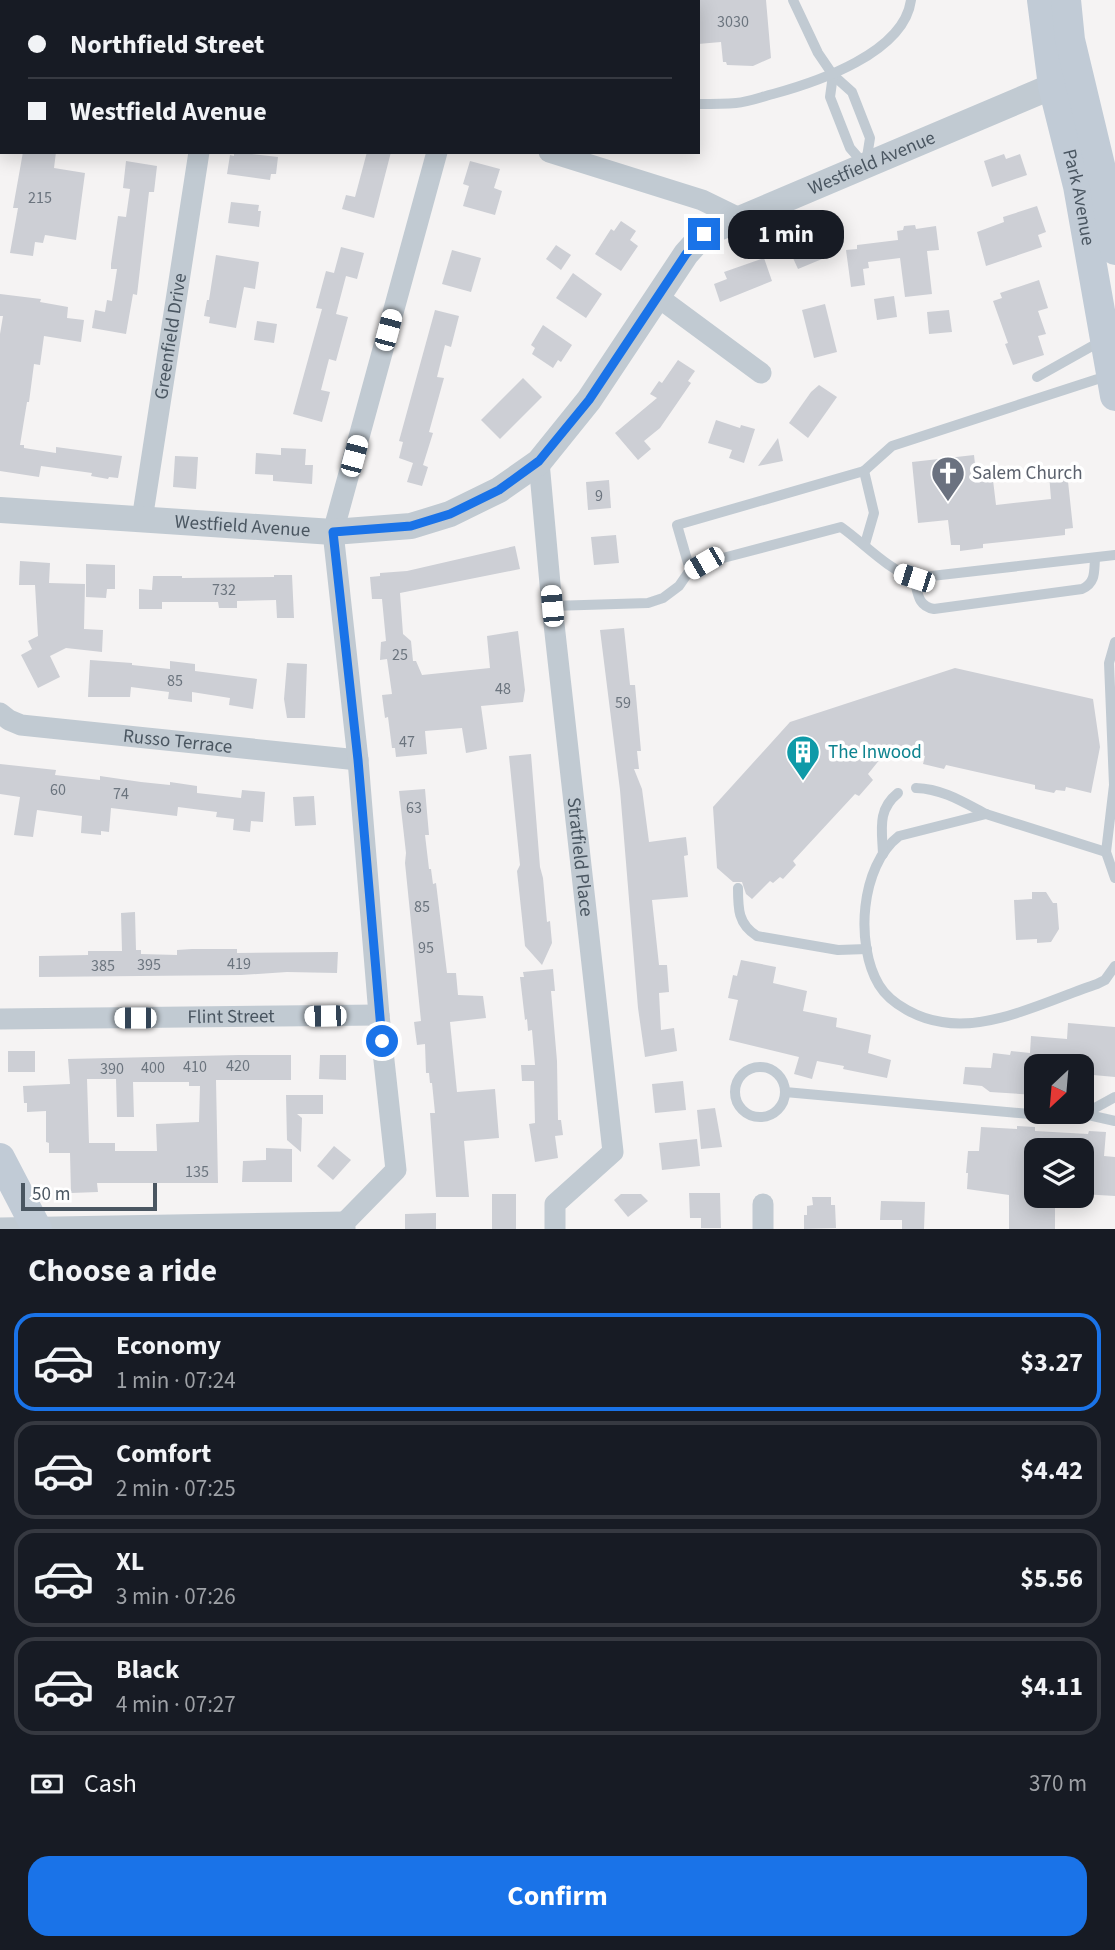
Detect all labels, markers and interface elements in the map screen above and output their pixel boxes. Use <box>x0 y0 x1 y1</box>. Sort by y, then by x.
house number: 3030 <box>717 11 749 33</box>
text: Northfield Street <box>70 26 264 63</box>
text: Westfield Avenue <box>70 93 267 130</box>
street label: Westfield Avenue <box>804 124 939 202</box>
street label: Park Avenue <box>1056 146 1102 248</box>
house number: 215 <box>28 187 52 209</box>
callout: 1 min <box>728 210 844 258</box>
route end <box>688 218 720 250</box>
text: 1 min <box>758 218 814 251</box>
street label: Greenfield Drive <box>147 271 194 401</box>
car <box>373 307 404 353</box>
car <box>339 433 370 479</box>
church icon: Salem Church <box>929 454 967 503</box>
place label: Salem Church <box>972 460 1082 487</box>
house number: 9 <box>595 485 603 507</box>
street label: Westfield Avenue <box>174 508 311 544</box>
car <box>681 543 728 583</box>
car <box>891 562 938 594</box>
house number: 732 <box>212 579 236 601</box>
car <box>540 584 565 628</box>
house number: 25 <box>392 644 408 666</box>
house number: 85 <box>167 670 183 692</box>
house number: 48 <box>495 678 511 700</box>
house number: 59 <box>615 692 631 714</box>
street label: Russo Terrace <box>122 722 234 760</box>
house number: 47 <box>399 731 415 753</box>
building icon: The Inwood <box>784 733 822 782</box>
place label: The Inwood <box>828 739 922 766</box>
house number: 60 <box>50 779 66 801</box>
house number: 74 <box>113 783 129 805</box>
street label: Stratfield Place <box>560 796 600 918</box>
house number: 63 <box>406 797 422 819</box>
house number: 85 <box>414 896 430 918</box>
house number: 95 <box>418 937 434 959</box>
house number: 419 <box>227 953 251 975</box>
house number: 395 <box>137 954 161 976</box>
house number: 385 <box>91 955 115 977</box>
street label: Flint Street <box>187 1003 275 1031</box>
car <box>304 1005 347 1027</box>
car <box>115 1008 157 1029</box>
route start <box>366 1025 398 1057</box>
north arrow <box>1024 1054 1094 1124</box>
map controls <box>1024 1054 1094 1208</box>
house number: 420 <box>226 1055 250 1077</box>
house number: 410 <box>183 1056 207 1078</box>
house number: 400 <box>141 1057 165 1079</box>
house number: 390 <box>100 1058 124 1080</box>
button: layers <box>1024 1138 1094 1208</box>
house number: 135 <box>185 1161 209 1183</box>
scale bar <box>21 1180 158 1212</box>
text: 50 m <box>32 1181 70 1208</box>
text: Choose a ride <box>28 1248 217 1294</box>
text: Economy <box>116 1327 221 1364</box>
icon: car <box>32 1331 95 1394</box>
text: $3.27 <box>1020 1344 1083 1381</box>
text: 1 min · 07:24 <box>116 1364 236 1397</box>
text: Comfort <box>116 1435 211 1472</box>
icon: car <box>32 1439 95 1502</box>
text: $4.42 <box>1020 1452 1083 1489</box>
text: 2 min · 07:25 <box>116 1472 236 1505</box>
text: XL <box>116 1543 144 1580</box>
icon: car <box>32 1547 95 1610</box>
text: $5.56 <box>1020 1560 1083 1597</box>
text: 3 min · 07:26 <box>116 1580 236 1613</box>
text: Black <box>116 1651 179 1688</box>
icon: car <box>32 1655 95 1718</box>
text: $4.11 <box>1020 1668 1083 1705</box>
text: 4 min · 07:27 <box>116 1688 236 1721</box>
icon: cash <box>28 1765 66 1803</box>
text: Cash <box>84 1765 137 1802</box>
text: 370 m <box>1029 1767 1087 1800</box>
button: Confirm <box>28 1856 1087 1936</box>

